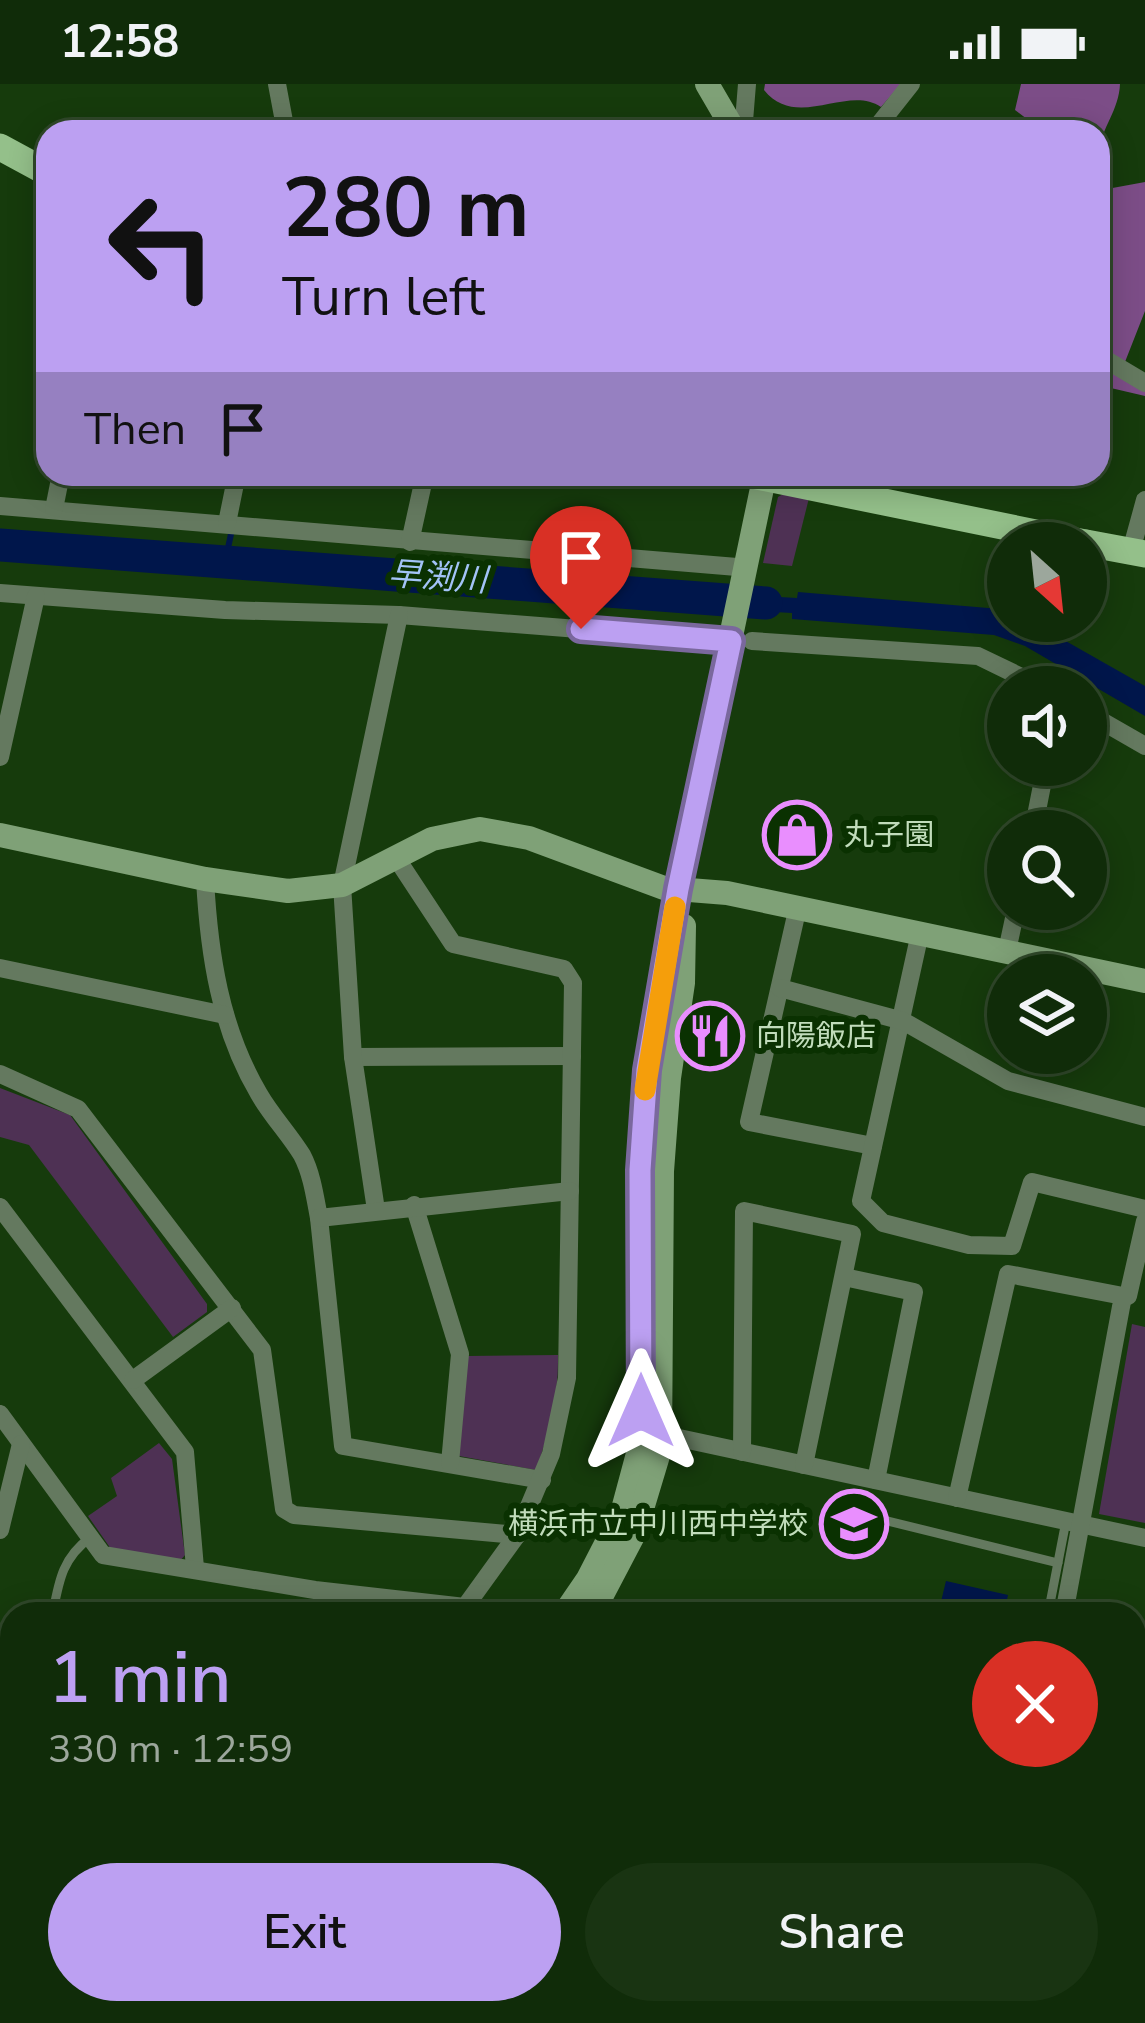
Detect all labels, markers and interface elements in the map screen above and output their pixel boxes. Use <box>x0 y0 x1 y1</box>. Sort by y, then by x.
text: 12:58 <box>60 12 179 73</box>
text: 280 m <box>282 151 530 266</box>
icon: left <box>84 168 240 324</box>
text: Turn left <box>282 260 485 334</box>
icon: arrive <box>210 396 276 462</box>
text: Then <box>84 399 186 460</box>
pin <box>530 506 632 629</box>
north arrow <box>987 522 1107 642</box>
map controls <box>987 522 1107 1074</box>
icon: arrive <box>548 524 614 590</box>
water label: 早渕川 <box>387 552 492 604</box>
button: sound <box>987 666 1107 786</box>
shop icon: 丸子園 <box>762 800 832 870</box>
button: search <box>987 810 1107 930</box>
place label: 丸子園 <box>844 815 934 856</box>
button: layers <box>987 954 1107 1074</box>
restaurant icon: 向陽飯店 <box>675 1001 745 1071</box>
place label: 向陽飯店 <box>756 1016 876 1057</box>
position arrow <box>578 1348 704 1474</box>
school or university icon: 横浜市立中川西中学校 <box>819 1489 889 1559</box>
place label: 横浜市立中川西中学校 <box>508 1504 808 1545</box>
text: 1 min <box>48 1629 231 1727</box>
button: close <box>972 1641 1098 1767</box>
text: 330 m · 12:59 <box>48 1723 293 1776</box>
button: Exit <box>48 1863 561 2001</box>
button: Share <box>585 1863 1098 2001</box>

